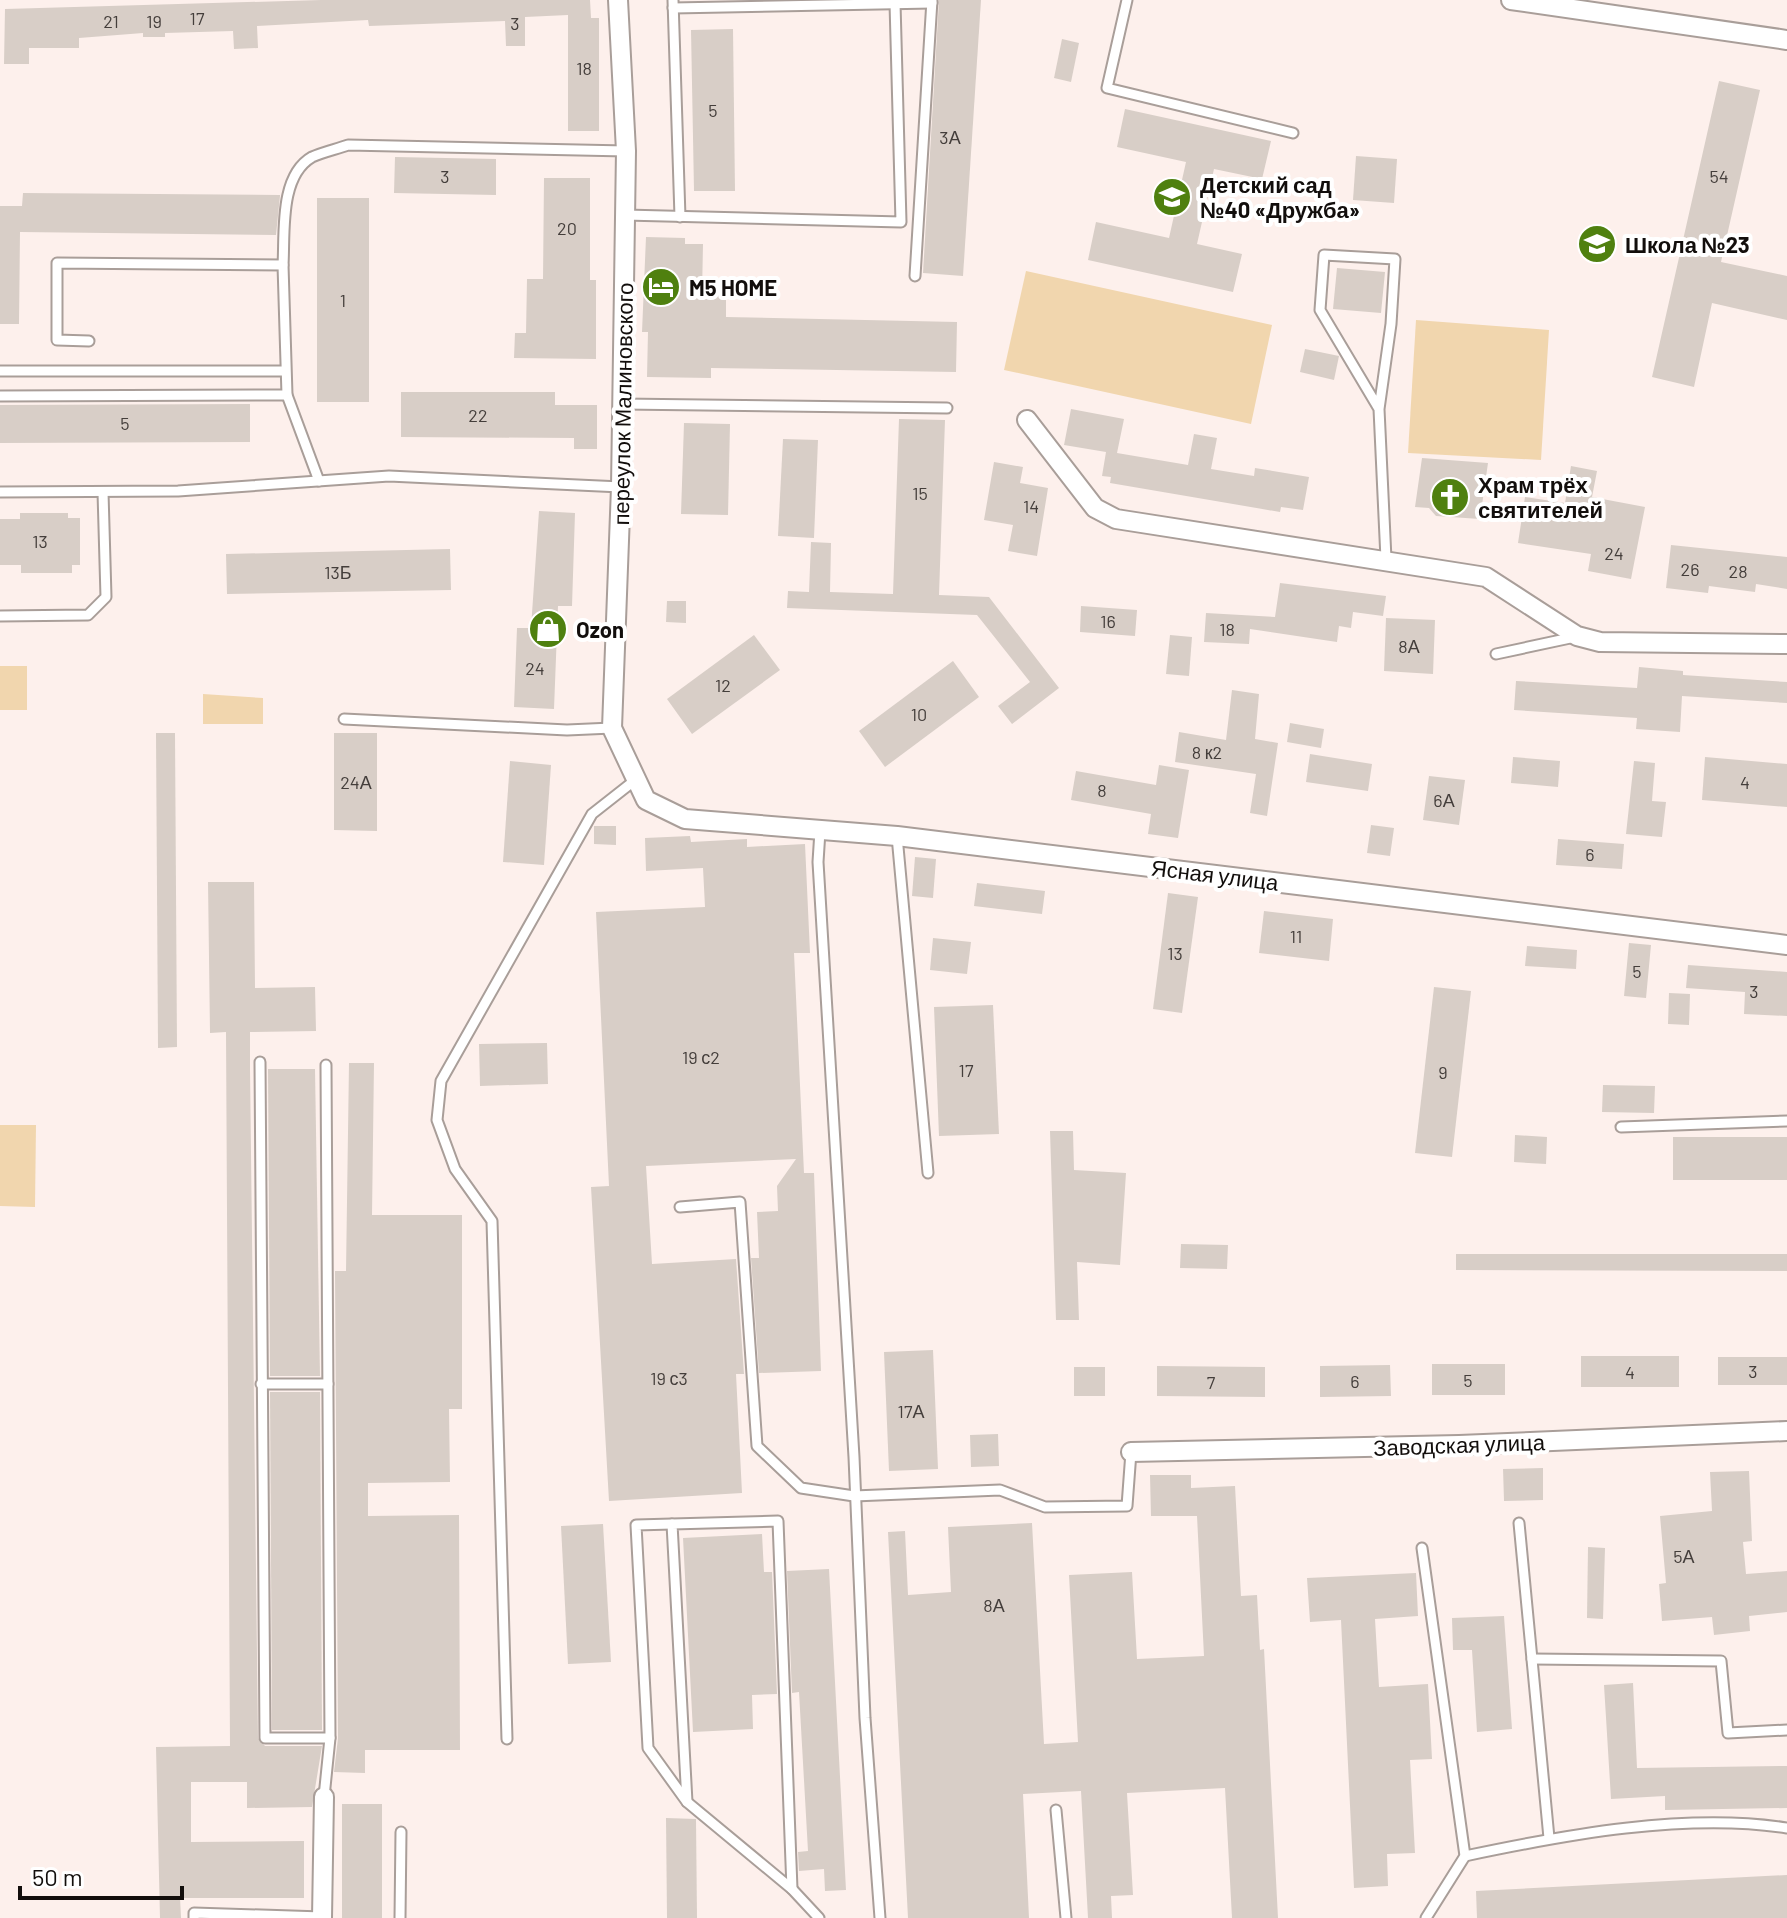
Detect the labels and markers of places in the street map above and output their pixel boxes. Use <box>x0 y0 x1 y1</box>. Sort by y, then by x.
place label: Детский сад №40 «Дружба» <box>1200 171 1360 223</box>
school or university icon: Детский сад №40 «Дружба» <box>1151 176 1193 218</box>
school or university icon: Школа №23 <box>1576 223 1618 265</box>
place label: Школа №23 <box>1625 231 1750 257</box>
hotel icon: M5 HOME <box>640 266 682 308</box>
place label: M5 HOME <box>689 274 777 300</box>
place label: Храм трёх святителей <box>1478 471 1603 522</box>
church icon: Храм трёх святителей <box>1429 476 1471 518</box>
shop icon: Ozon <box>527 608 569 650</box>
place label: Ozon <box>576 616 624 642</box>

